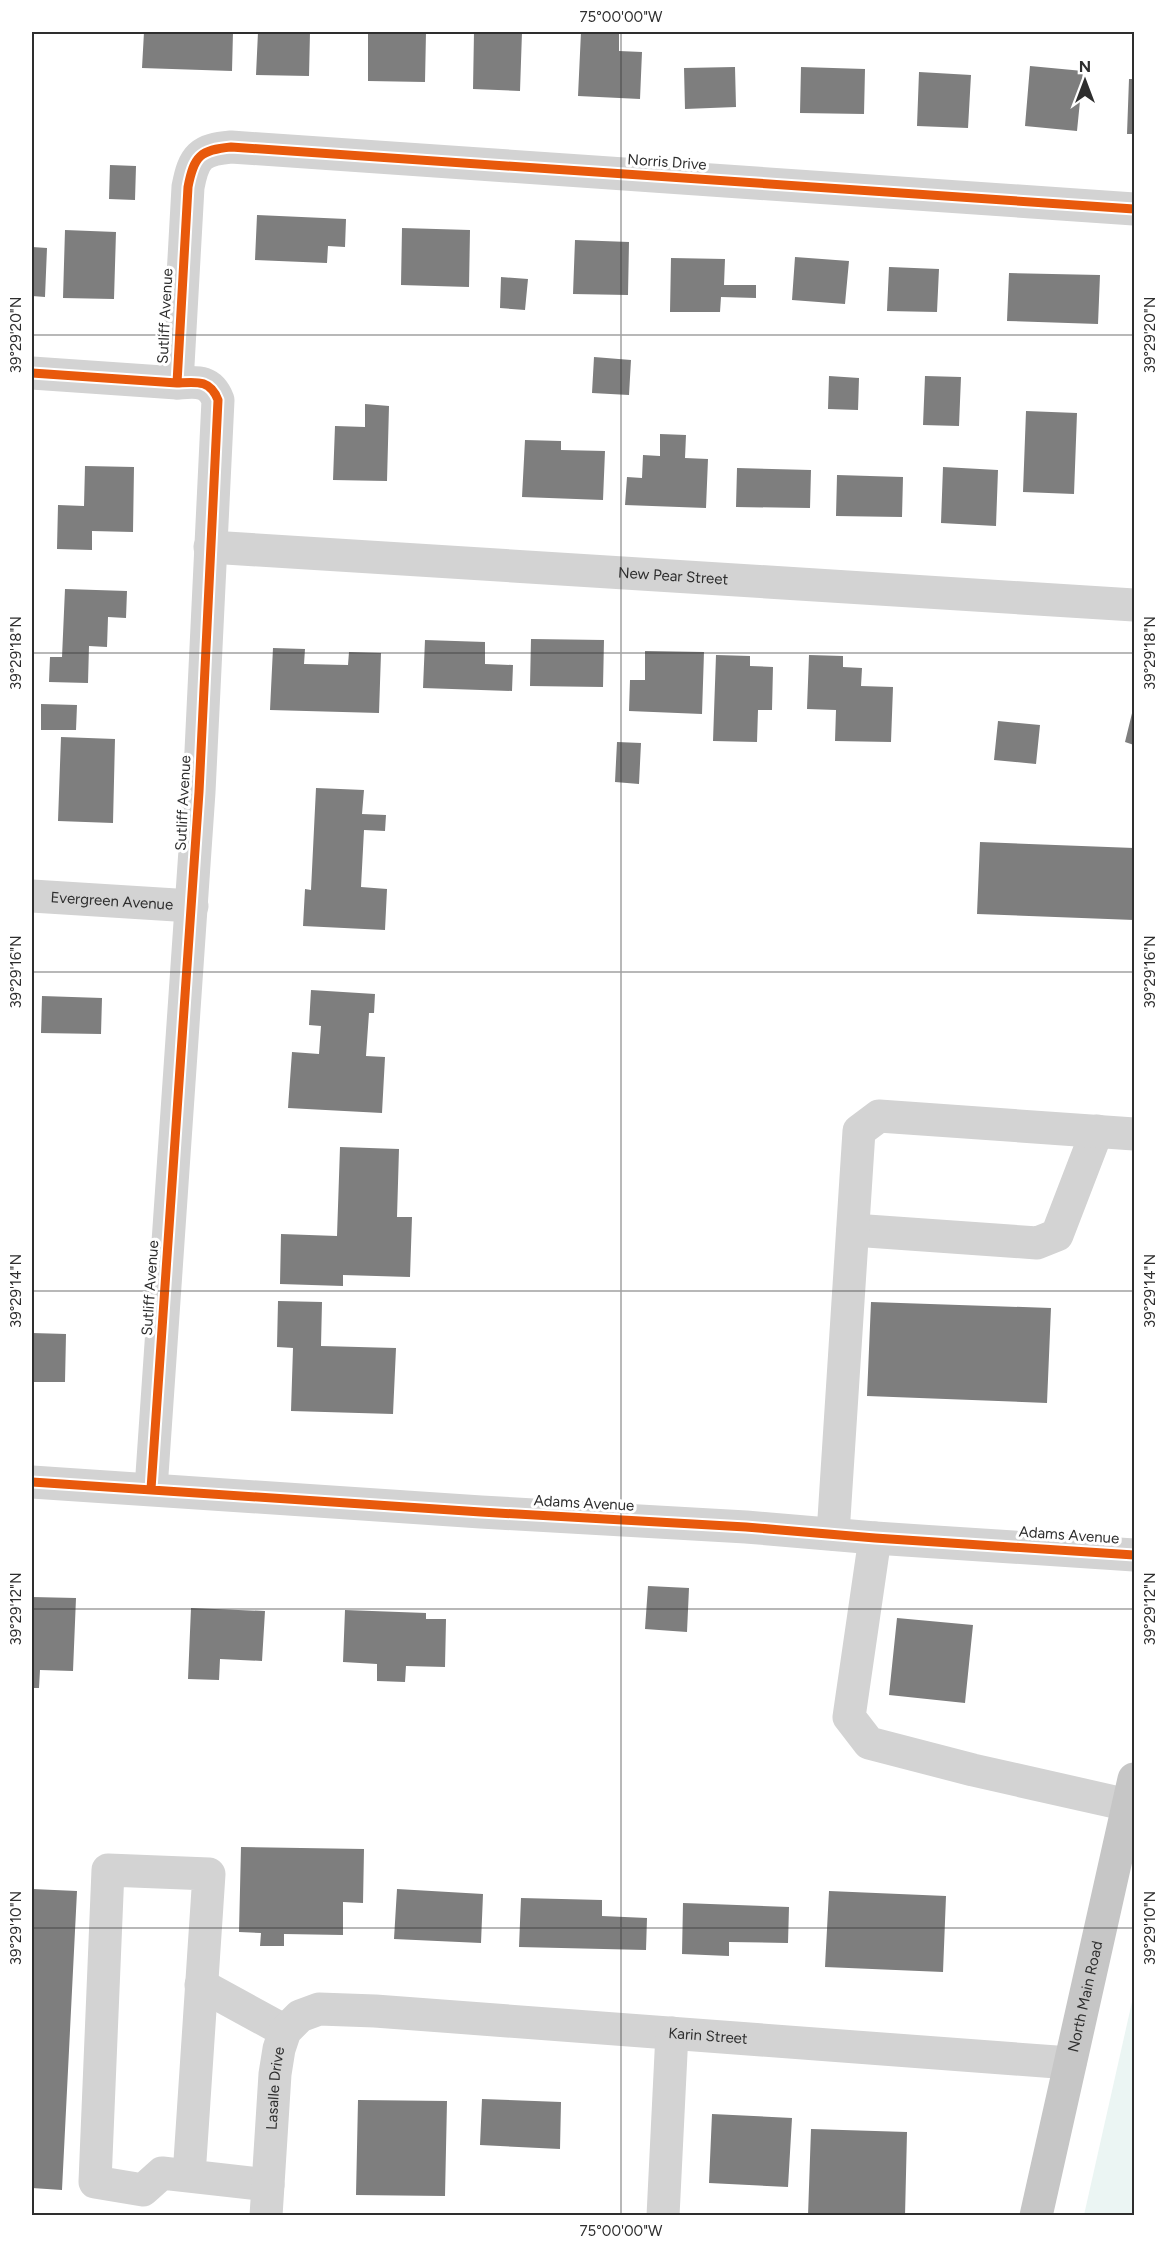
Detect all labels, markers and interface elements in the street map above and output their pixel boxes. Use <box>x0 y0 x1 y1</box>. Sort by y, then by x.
text: 75°00'00"W <box>580 8 663 26</box>
north arrow <box>1055 51 1115 111</box>
text: N <box>1079 57 1091 76</box>
street label: Norris Drive <box>627 150 707 174</box>
street label: Sutliff Avenue <box>154 268 176 364</box>
text: 39°29'20"N <box>7 297 25 373</box>
text: 39°29'20"N <box>1141 297 1159 373</box>
street label: New Pear Street <box>617 564 729 589</box>
text: 39°29'18"N <box>7 616 25 690</box>
text: 39°29'18"N <box>1141 616 1159 690</box>
street label: Sutliff Avenue <box>172 755 194 851</box>
street label: Evergreen Avenue <box>50 888 174 914</box>
text: 39°29'16"N <box>7 935 25 1009</box>
text: 39°29'16"N <box>1141 935 1159 1009</box>
street label: Sutliff Avenue <box>138 1240 162 1336</box>
text: 39°29'14"N <box>7 1254 25 1328</box>
text: 39°29'14"N <box>1141 1254 1159 1328</box>
street label: Adams Avenue <box>533 1491 635 1515</box>
street label: Adams Avenue <box>1018 1523 1120 1547</box>
text: 39°29'12"N <box>7 1572 25 1646</box>
text: 39°29'12"N <box>1141 1572 1159 1646</box>
text: 39°29'10"N <box>7 1891 25 1965</box>
text: 39°29'10"N <box>1141 1891 1159 1965</box>
street label: North Main Road <box>1064 1939 1106 2054</box>
street label: Karin Street <box>668 2024 749 2048</box>
street label: Lasalle Drive <box>262 2046 288 2130</box>
text: 75°00'00"W <box>580 2222 663 2240</box>

